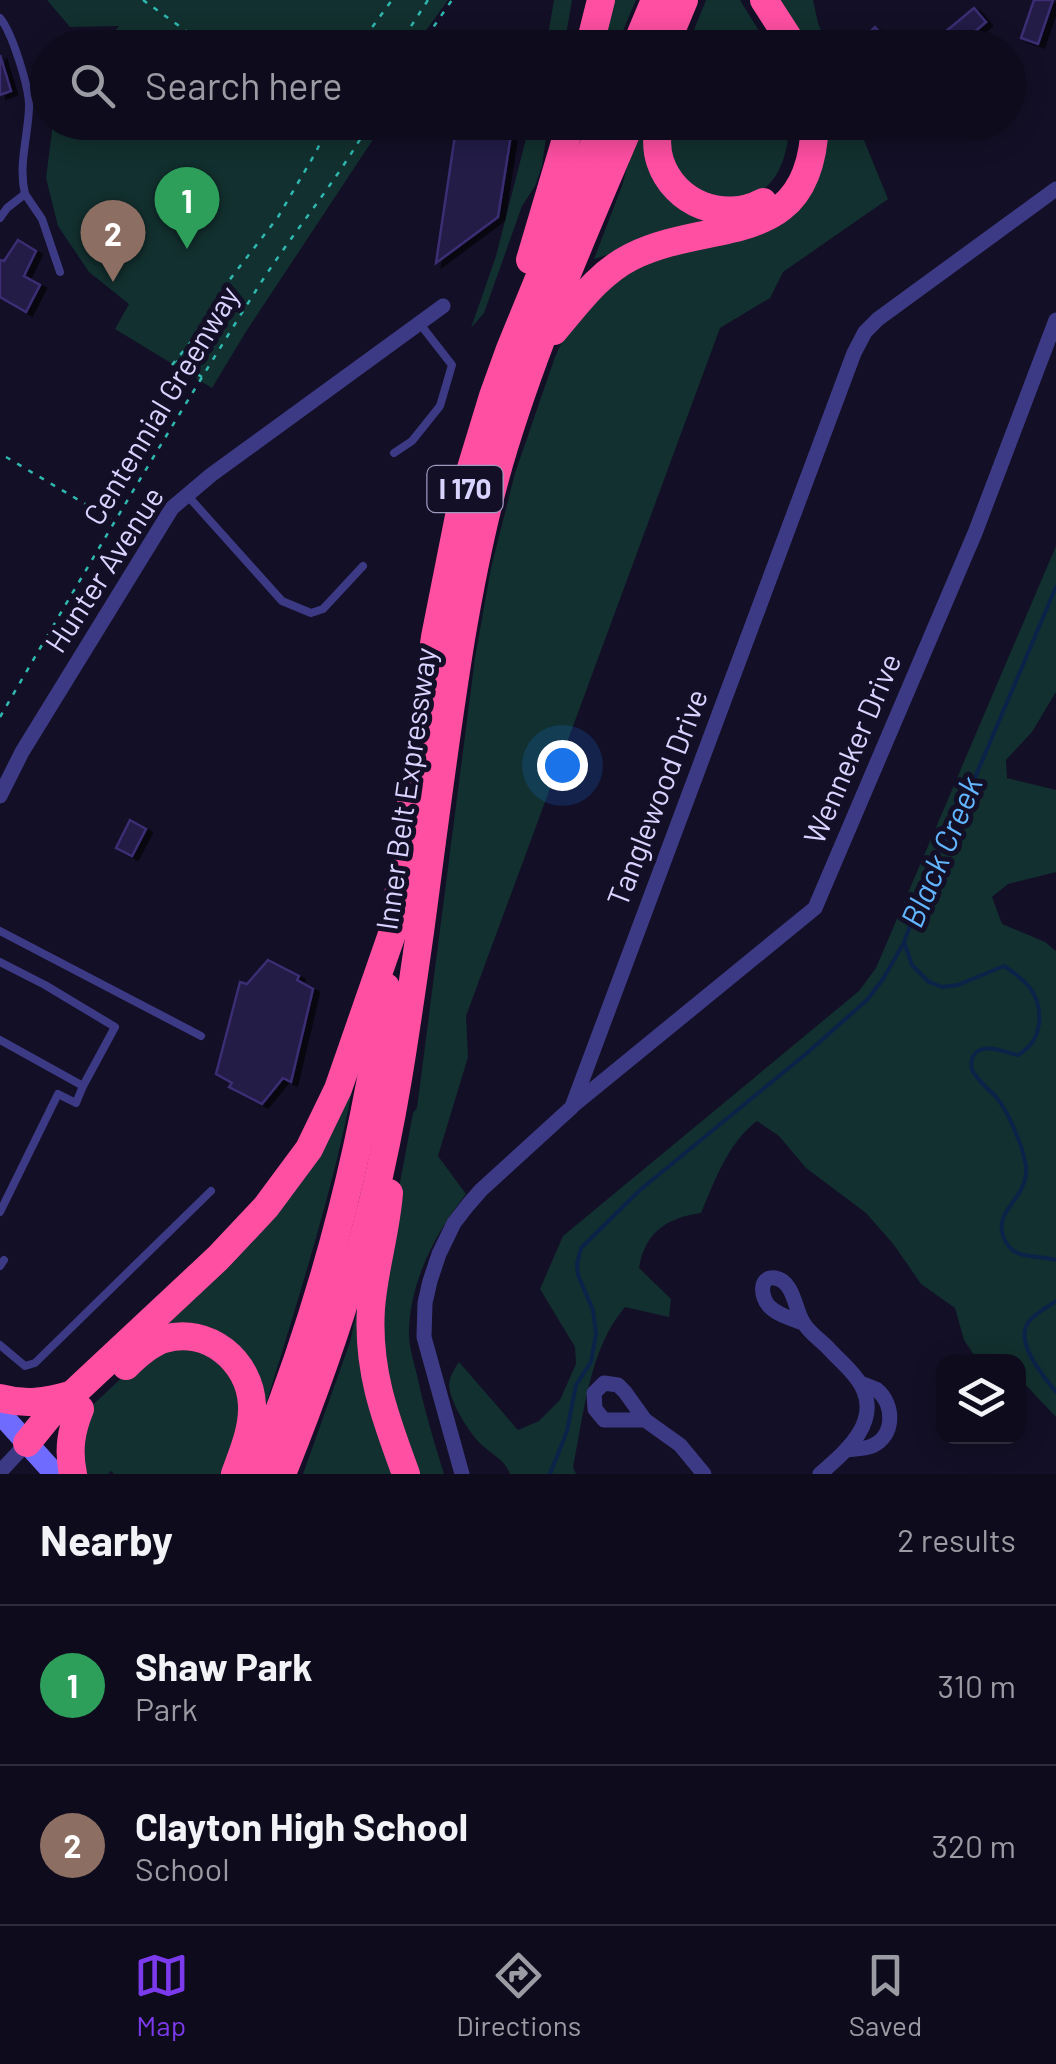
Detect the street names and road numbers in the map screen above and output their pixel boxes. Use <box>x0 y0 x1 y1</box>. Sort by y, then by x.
street label: Centennial Greenway <box>75 279 246 531</box>
road number: I 170 <box>428 466 502 512</box>
street label: Hunter Avenue <box>36 479 170 659</box>
street label: Inner Belt Expressway <box>367 645 443 932</box>
street label: Wenneker Drive <box>795 648 907 849</box>
street label: Tanglewood Drive <box>598 684 714 911</box>

